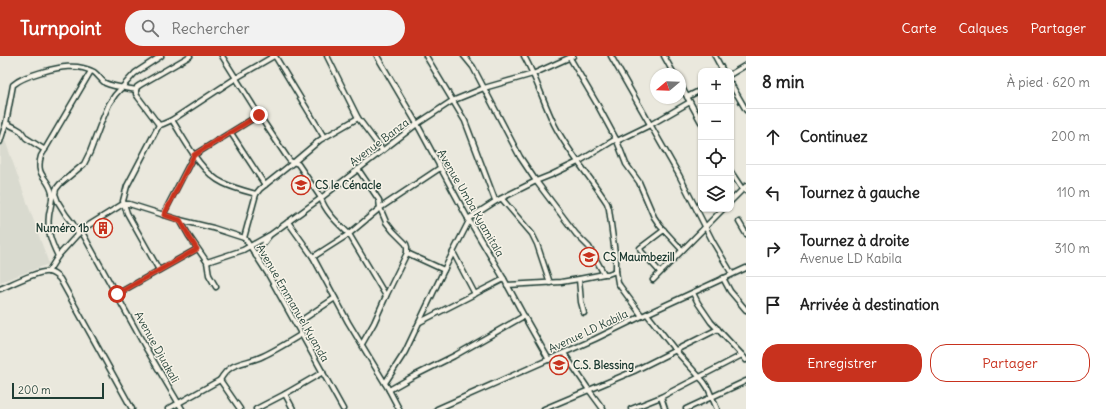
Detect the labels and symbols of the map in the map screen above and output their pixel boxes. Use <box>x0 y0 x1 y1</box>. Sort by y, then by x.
north arrow <box>650 68 686 104</box>
route end <box>250 106 268 124</box>
street label: Avenue Banza <box>347 115 411 169</box>
street label: Avenue Umba Kyamitala <box>435 147 507 259</box>
school or university icon: CS le Cénacle <box>290 174 312 196</box>
place label: CS le Cénacle <box>315 178 382 192</box>
building icon: Numéro 1b <box>92 217 114 239</box>
place label: Numéro 1b <box>36 221 89 235</box>
street label: Avenue Emmanuel Kyanda <box>254 242 332 364</box>
school or university icon: CS Maumbezill <box>578 246 600 268</box>
place label: CS Maumbezill <box>603 250 675 264</box>
route start <box>108 285 126 303</box>
street label: Avenue LD Kabila <box>546 306 630 356</box>
street label: Avenue Djuakali <box>132 309 182 385</box>
school or university icon: C.S. Blessing <box>548 354 570 376</box>
place label: C.S. Blessing <box>573 358 634 373</box>
scale bar <box>12 381 104 400</box>

